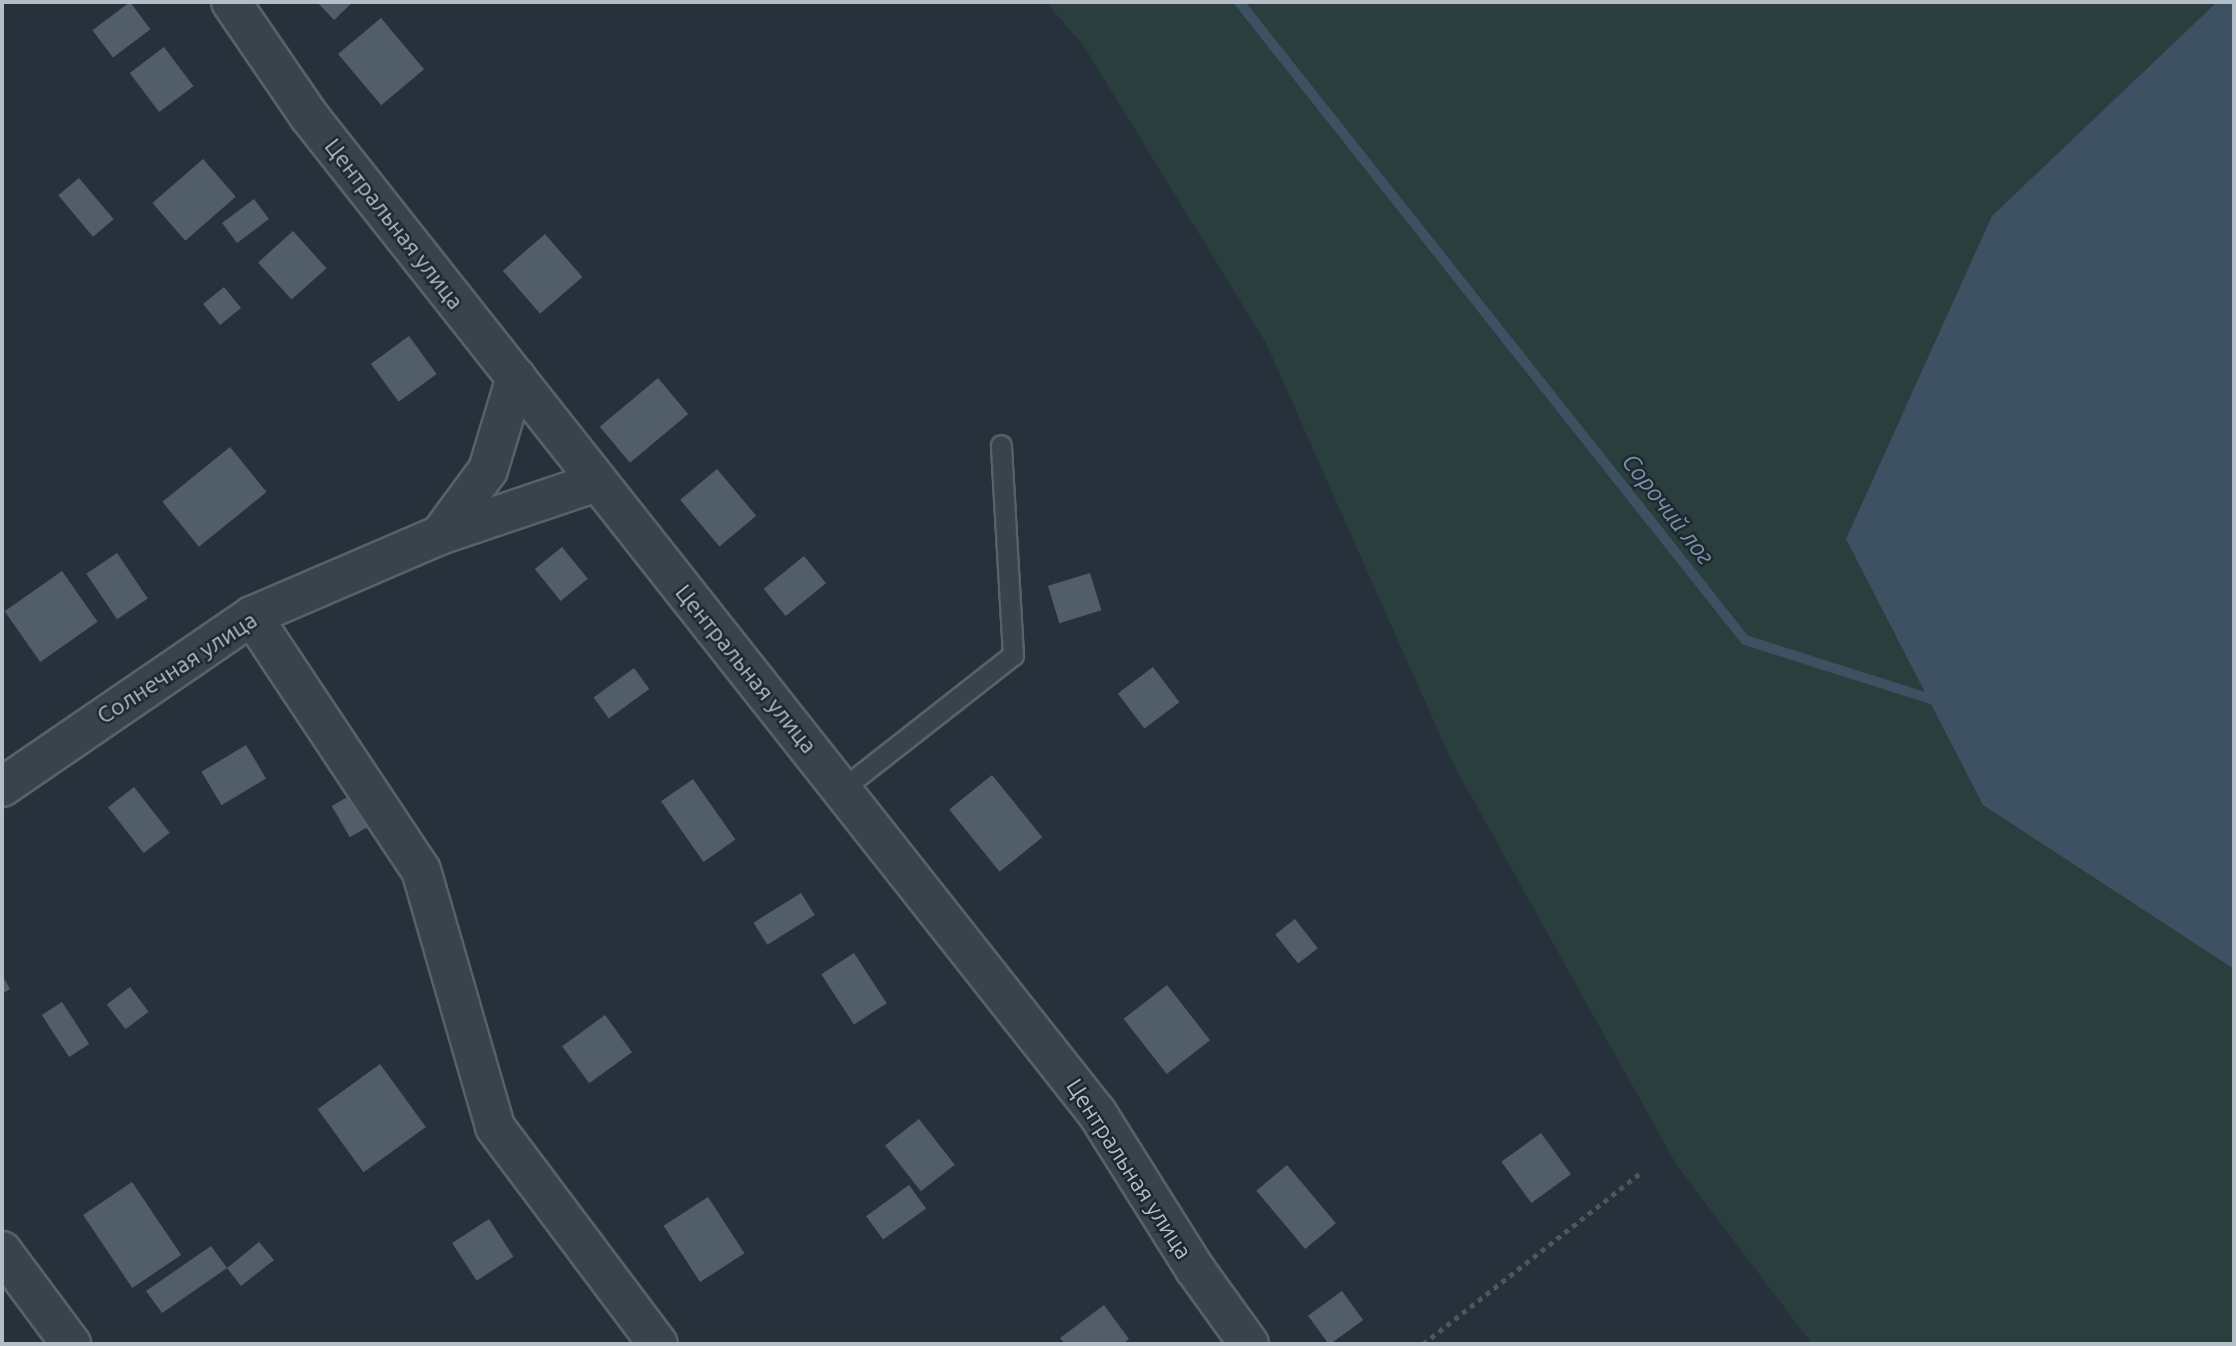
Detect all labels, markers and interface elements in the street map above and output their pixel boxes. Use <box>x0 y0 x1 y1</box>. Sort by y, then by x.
street label: Центральная улица <box>319 133 469 315</box>
water label: Сорочий лог <box>1616 448 1720 570</box>
street label: Центральная улица <box>670 579 822 759</box>
street label: Солнечная улица <box>92 606 262 730</box>
street label: Центральная улица <box>1061 1074 1197 1264</box>

